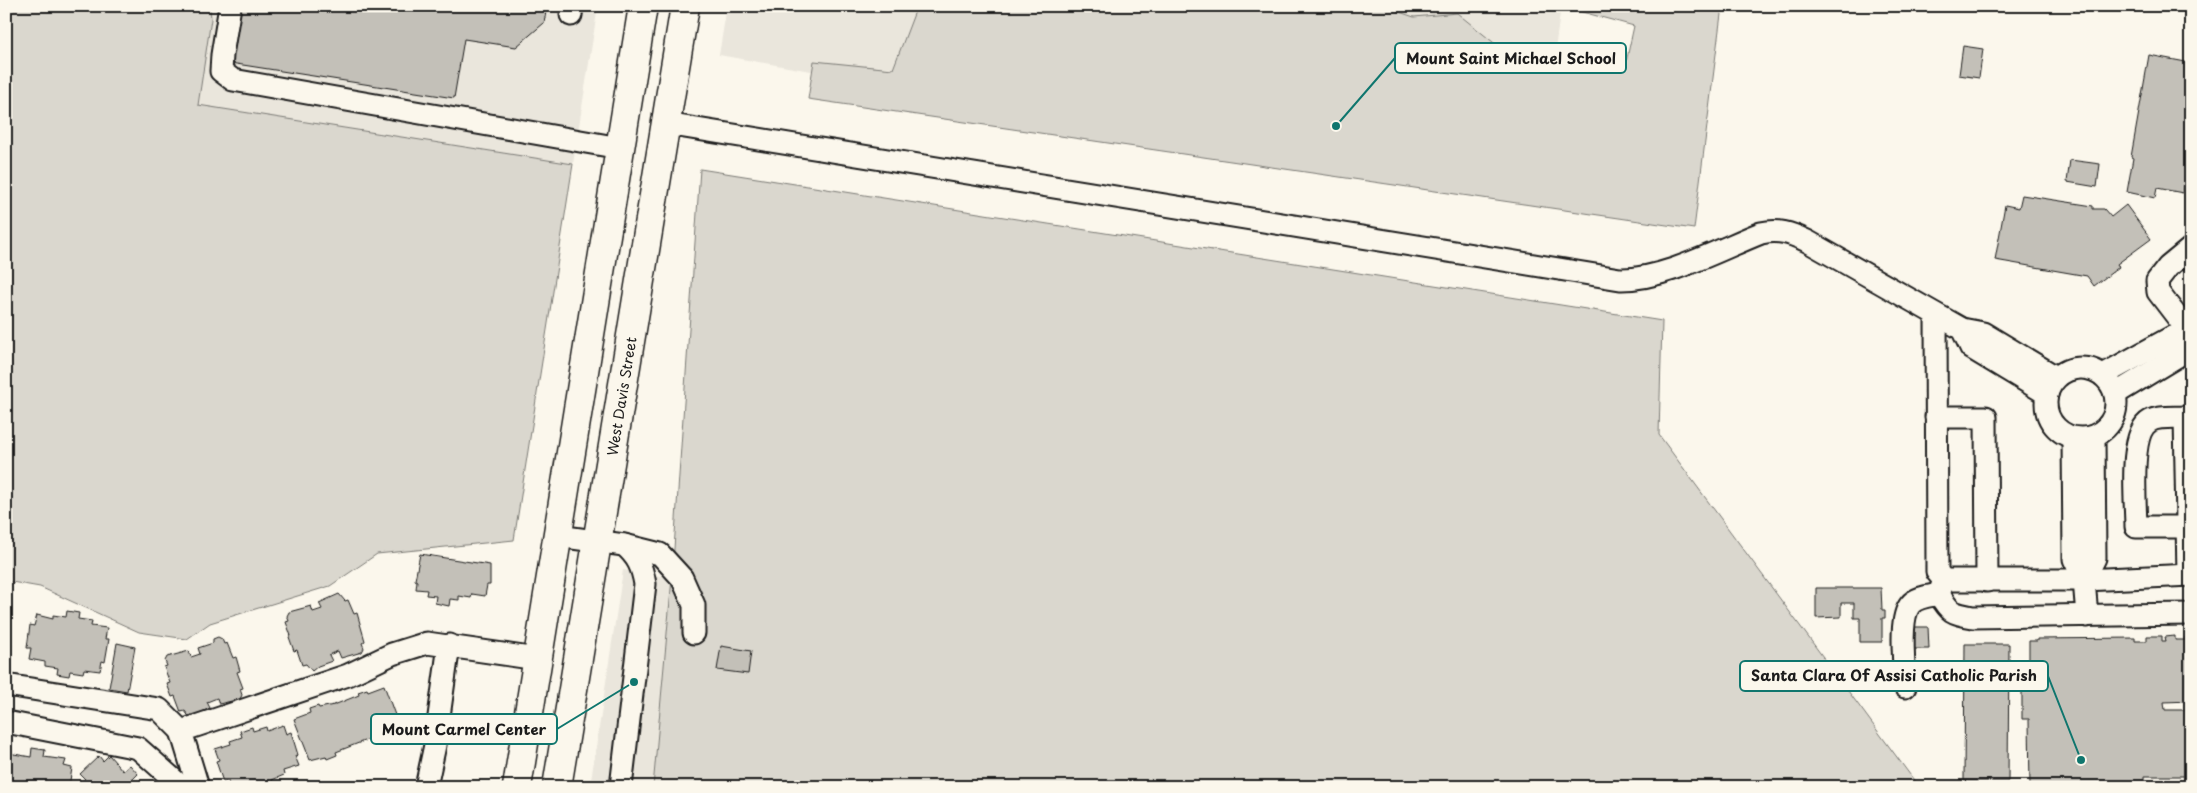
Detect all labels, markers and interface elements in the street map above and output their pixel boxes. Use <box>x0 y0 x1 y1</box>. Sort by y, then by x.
callout: Mount Saint Michael School <box>1395 43 1626 73</box>
text: Mount Saint Michael School <box>1406 46 1616 69</box>
street label: West Davis Street <box>601 335 641 457</box>
callout: Santa Clara Of Assisi Catholic Parish <box>1740 661 2048 691</box>
text: Santa Clara Of Assisi Catholic Parish <box>1751 663 2037 686</box>
callout: Mount Carmel Center <box>371 714 557 744</box>
text: Mount Carmel Center <box>382 717 547 740</box>

